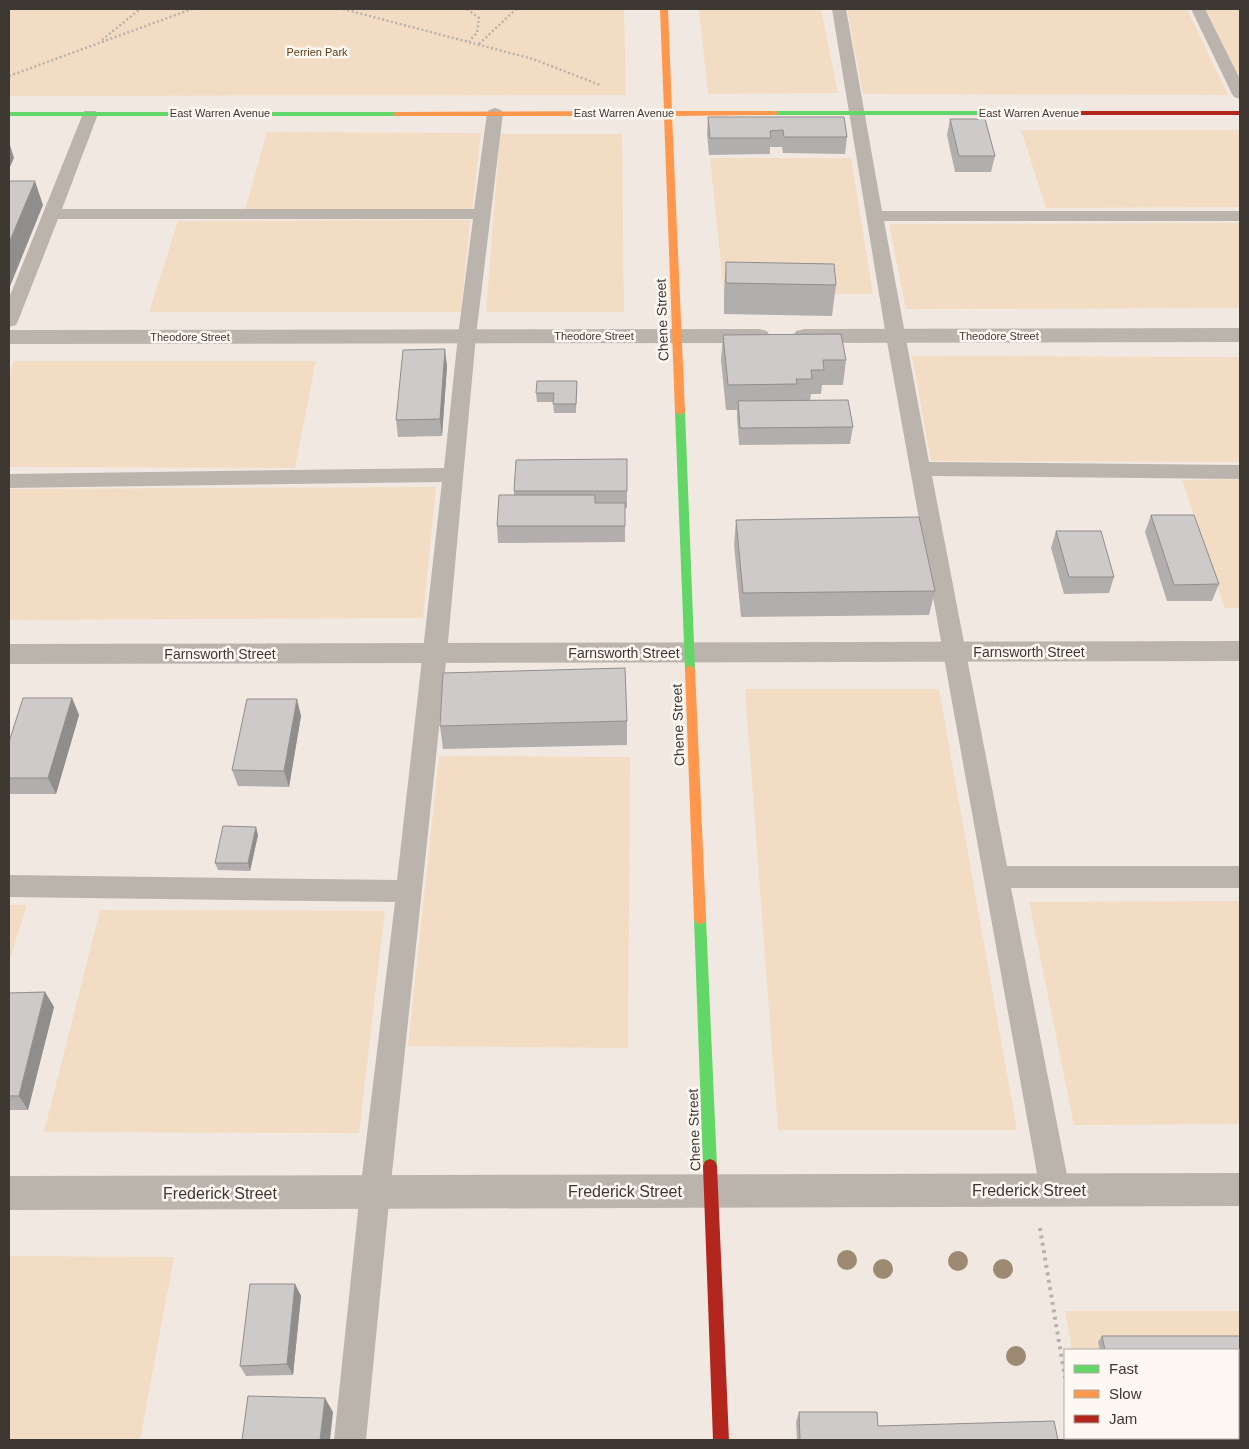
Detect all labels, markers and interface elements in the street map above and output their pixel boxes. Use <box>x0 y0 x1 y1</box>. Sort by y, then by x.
park label: Perrien Park <box>286 46 348 58</box>
street label: East Warren Avenue <box>170 107 270 119</box>
street label: East Warren Avenue <box>574 107 674 119</box>
street label: East Warren Avenue <box>979 107 1079 119</box>
street label: Chene Street <box>653 278 671 362</box>
street label: Theodore Street <box>554 330 634 342</box>
street label: Theodore Street <box>959 330 1039 342</box>
street label: Theodore Street <box>150 331 230 343</box>
street label: Farnsworth Street <box>973 644 1085 660</box>
street label: Farnsworth Street <box>568 645 680 661</box>
street label: Farnsworth Street <box>164 646 276 662</box>
street label: Chene Street <box>669 683 687 767</box>
street label: Chene Street <box>685 1088 703 1172</box>
street label: Frederick Street <box>972 1182 1086 1199</box>
street label: Frederick Street <box>568 1183 682 1200</box>
street label: Frederick Street <box>163 1185 277 1202</box>
legend <box>1064 1349 1239 1439</box>
text: Fast <box>1109 1360 1139 1377</box>
text: Slow <box>1109 1385 1142 1402</box>
text: Jam <box>1109 1410 1137 1427</box>

